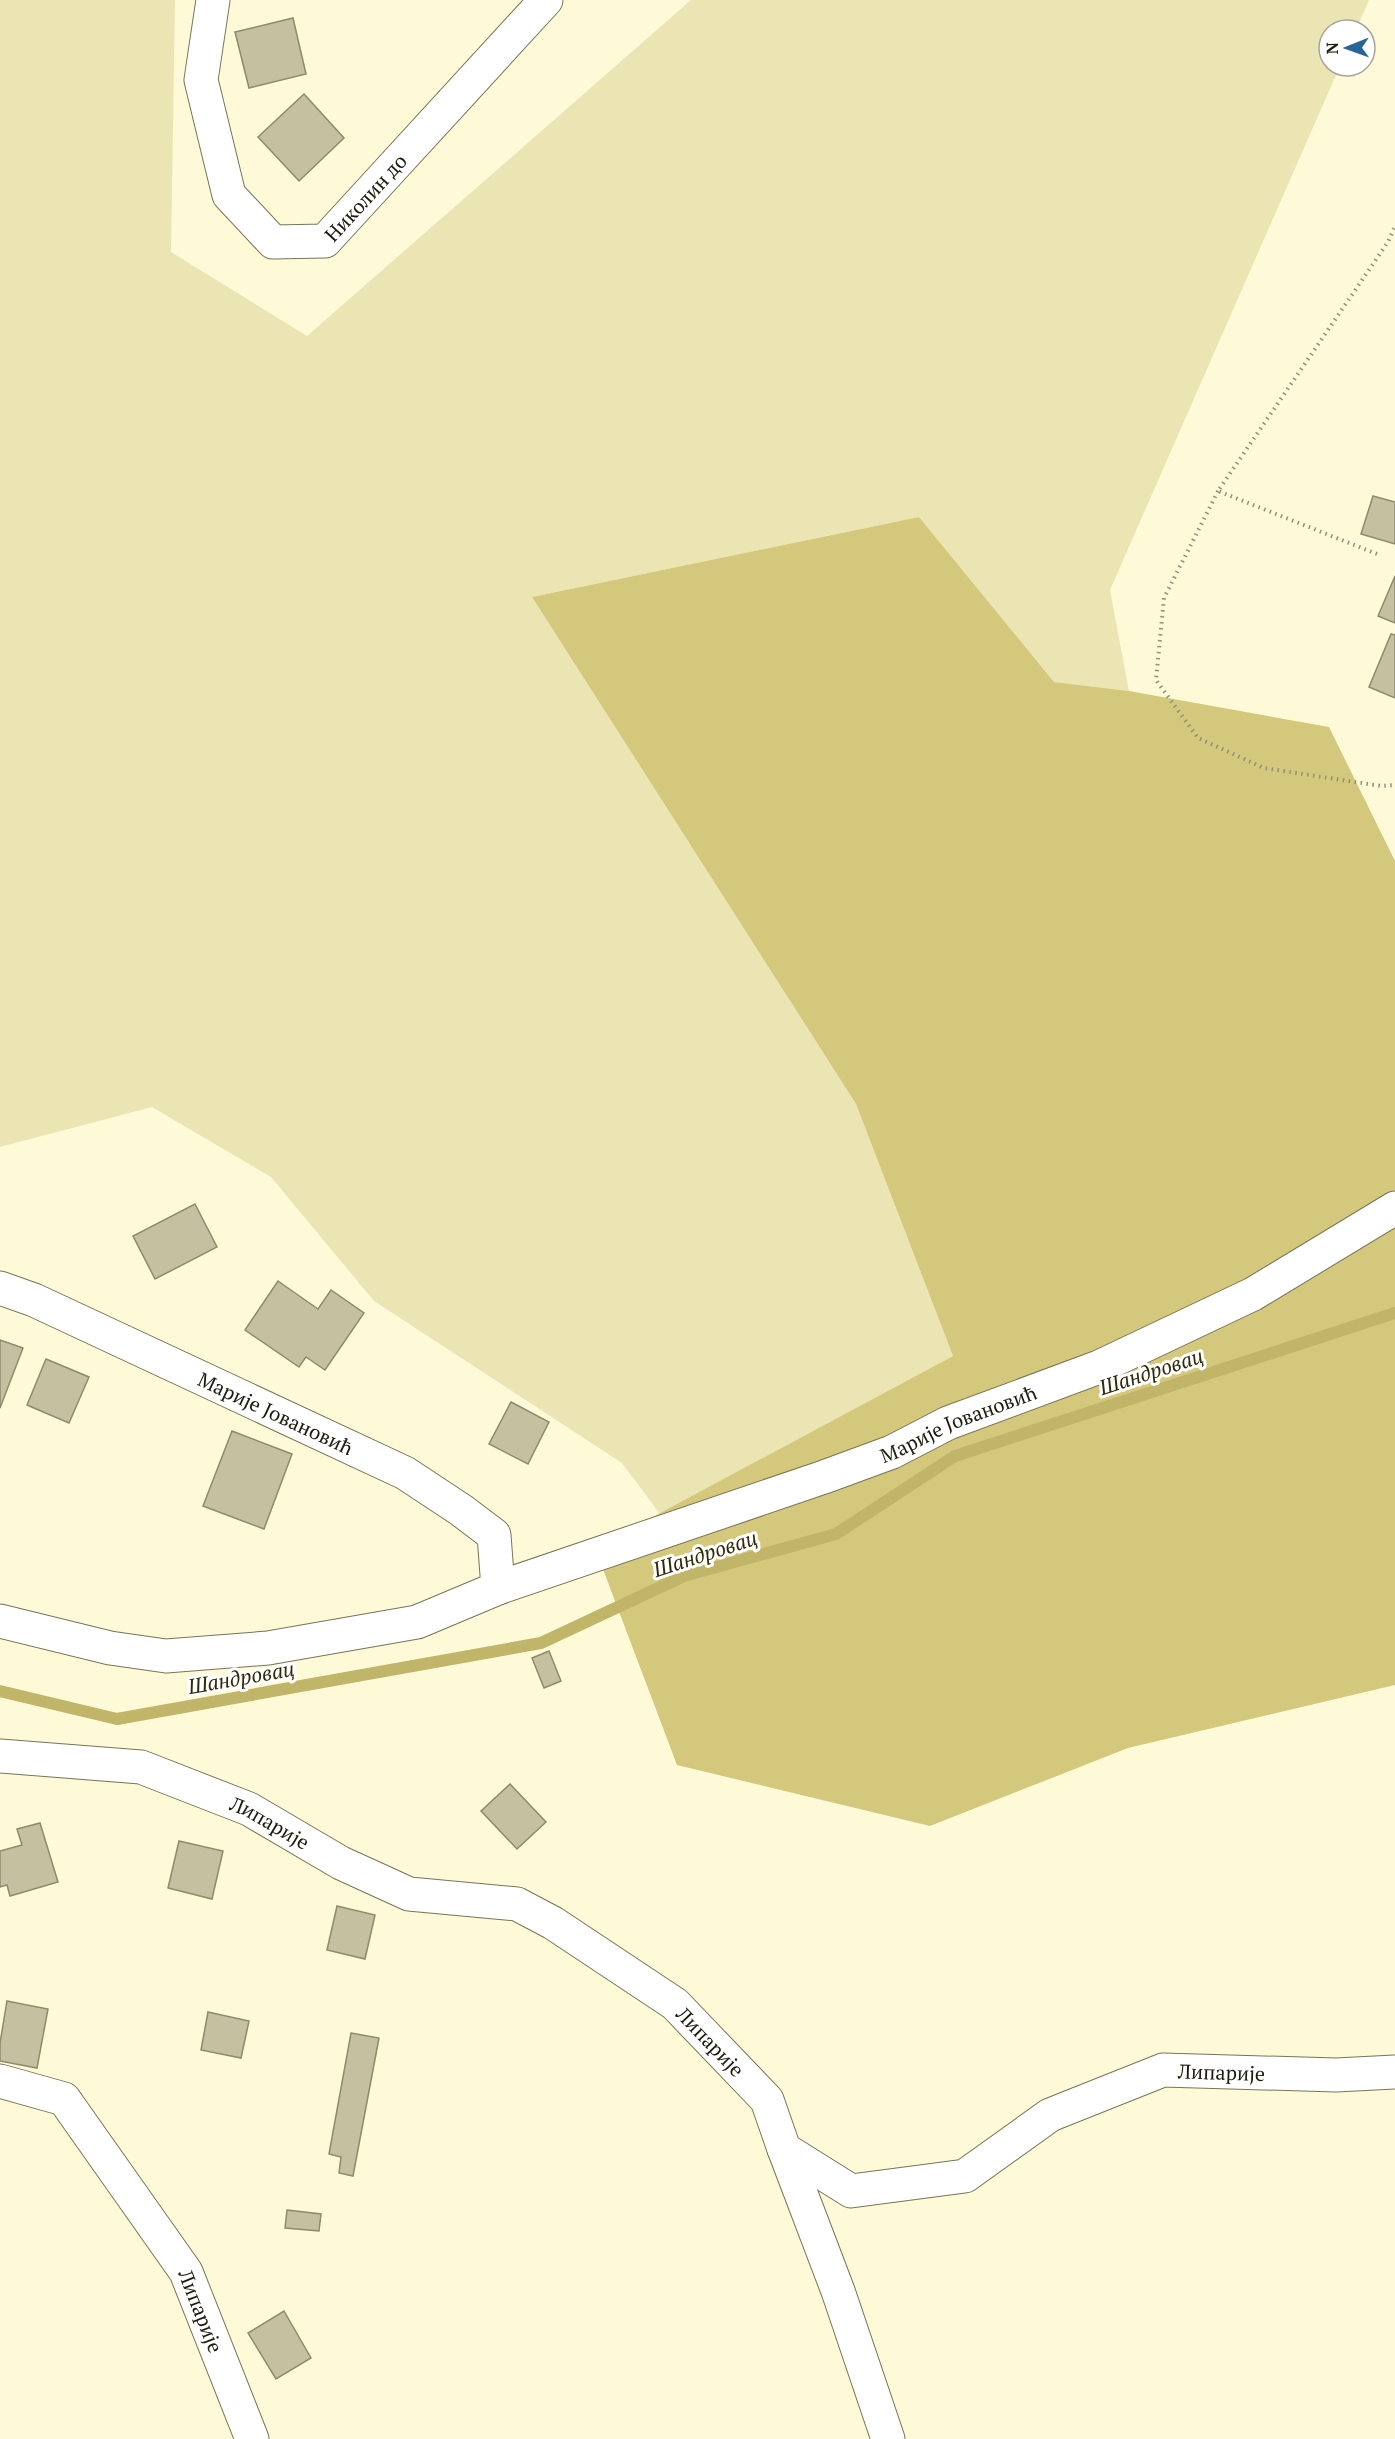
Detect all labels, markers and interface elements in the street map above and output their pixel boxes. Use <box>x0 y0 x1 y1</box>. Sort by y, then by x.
north arrow <box>1317 18 1377 78</box>
text: N <box>1321 42 1343 55</box>
street label: Николин до <box>318 147 412 247</box>
water label: Шандровац <box>1095 1341 1206 1401</box>
street label: Марије Јовановић <box>194 1365 358 1461</box>
street label: Марије Јовановић <box>876 1378 1040 1469</box>
water label: Шандровац <box>649 1523 760 1583</box>
water label: Шандровац <box>185 1654 296 1700</box>
street label: Липарије <box>226 1789 315 1855</box>
street label: Липарије <box>670 2000 751 2082</box>
street label: Липарије <box>1177 2057 1265 2086</box>
street label: Липарије <box>172 2265 230 2356</box>

